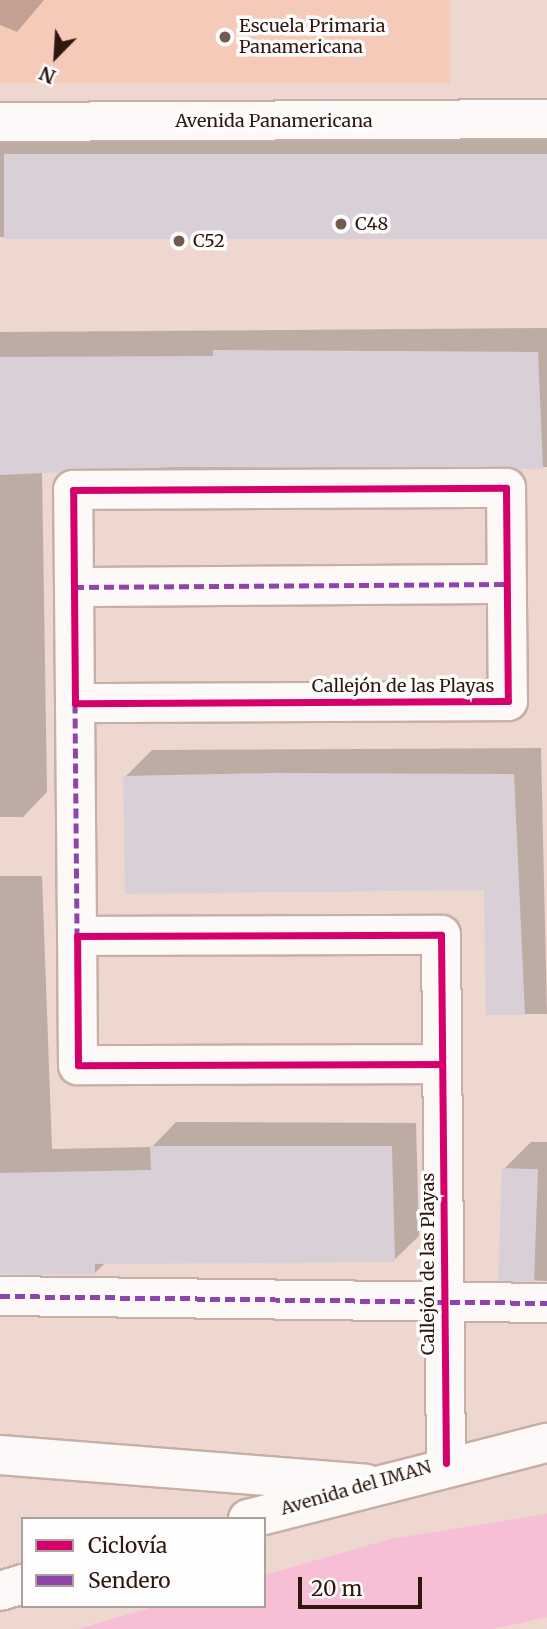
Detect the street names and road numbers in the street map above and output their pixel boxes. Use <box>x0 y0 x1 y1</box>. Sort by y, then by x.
street label: Avenida Panamericana <box>175 110 373 132</box>
street label: Callejón de las Playas <box>312 675 494 697</box>
street label: Callejón de las Playas <box>417 1173 439 1355</box>
street label: Avenida del IMAN <box>278 1456 434 1520</box>

